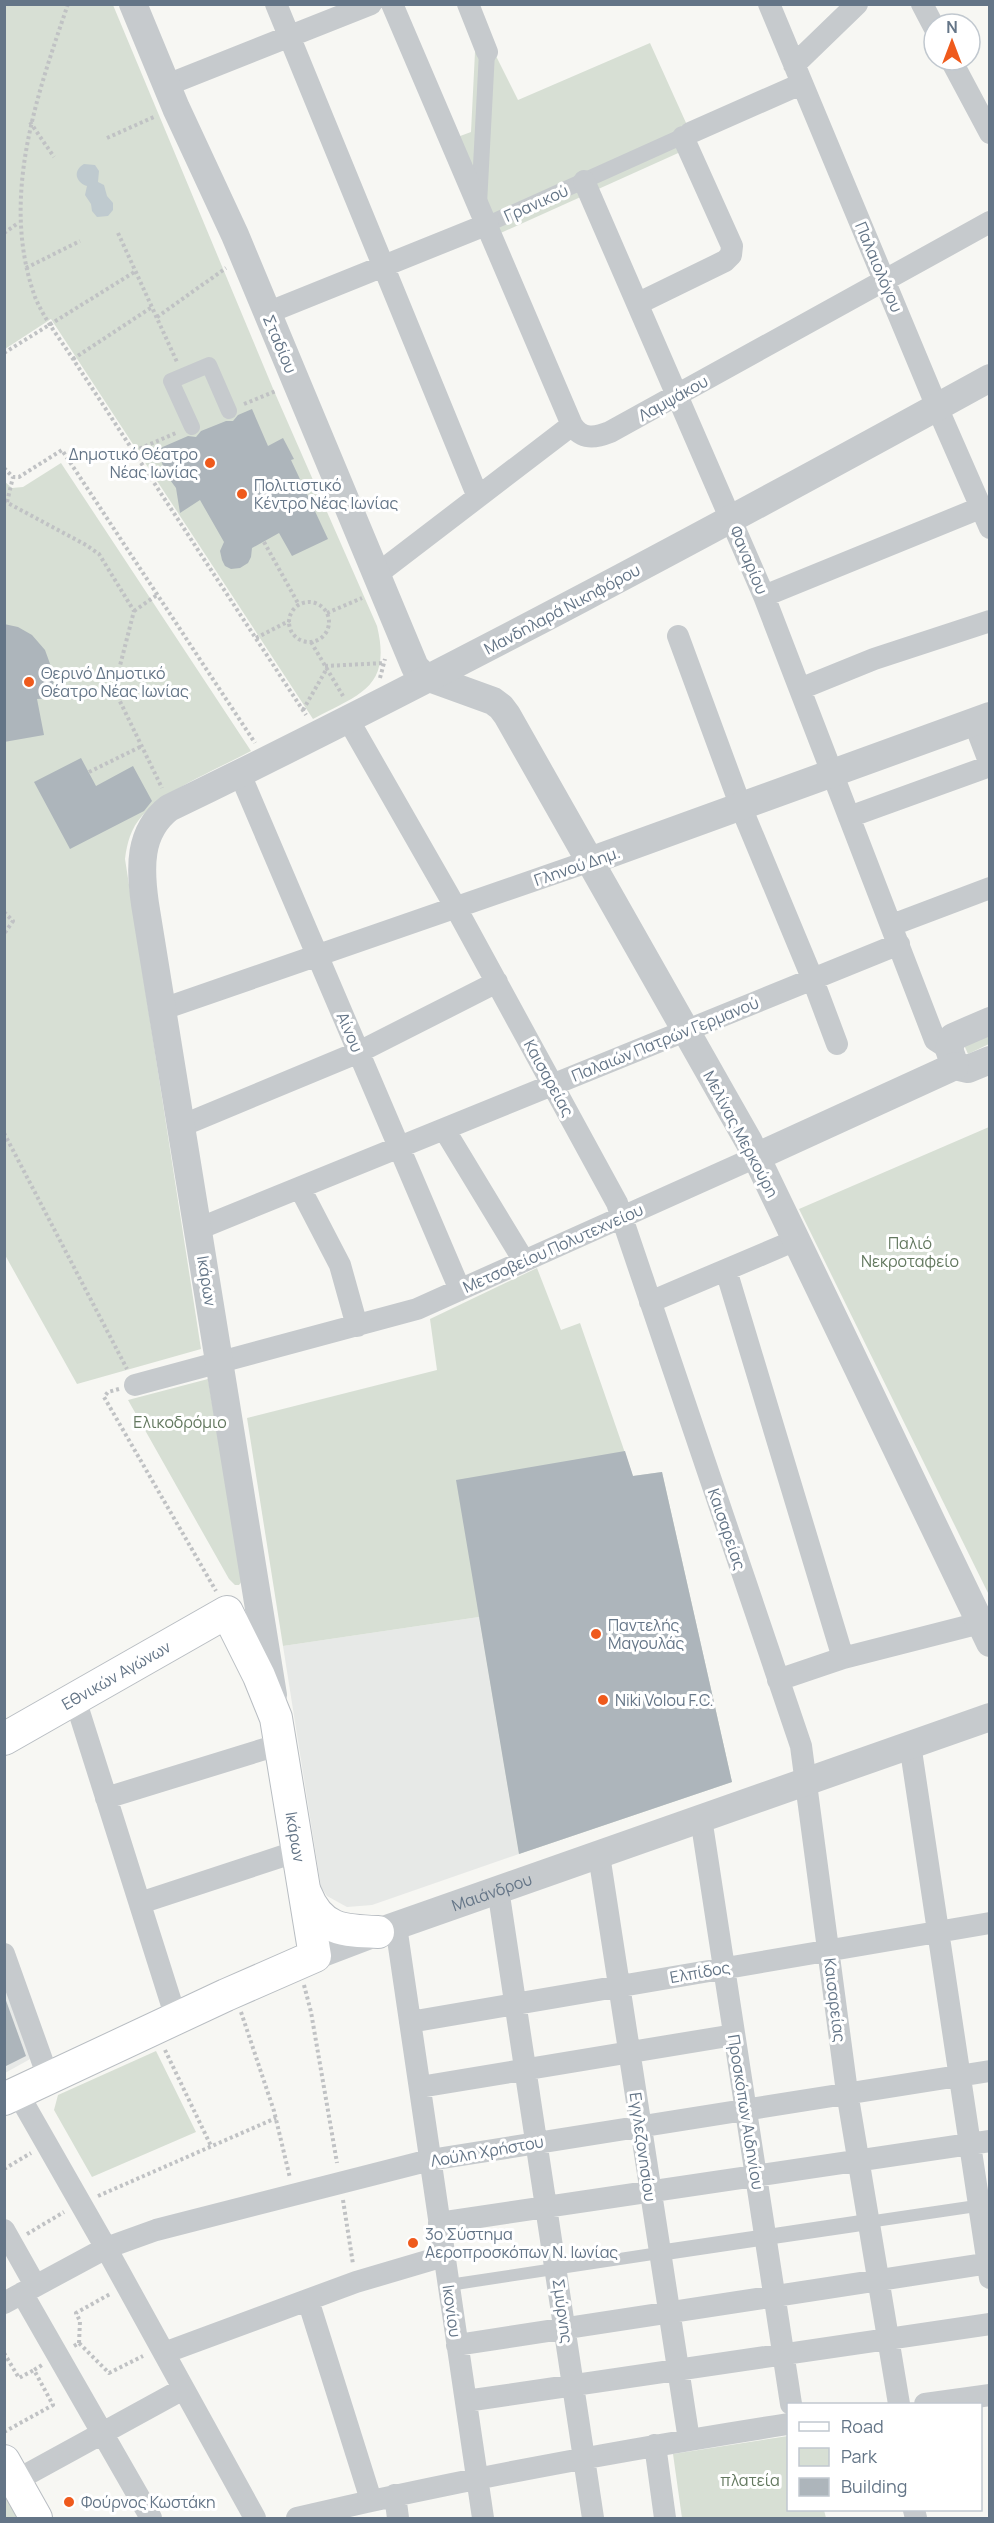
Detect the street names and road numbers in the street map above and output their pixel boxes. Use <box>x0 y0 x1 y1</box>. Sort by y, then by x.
street label: Γρανικού <box>500 179 572 227</box>
street label: Παλαιολόγου <box>850 218 908 316</box>
street label: Σταδίου <box>258 311 302 377</box>
street label: Λαμψάκου <box>634 370 712 426</box>
street label: Φαναρίου <box>725 522 773 598</box>
street label: Μανδηλαρά Νικηφόρου <box>480 559 644 659</box>
street label: Γληνού Δημ. <box>531 841 623 891</box>
street label: Παλαιών Πατρών Γερμανού <box>568 991 762 1087</box>
street label: Αίνου <box>332 1009 368 1055</box>
street label: Καισαρείας <box>519 1036 579 1121</box>
street label: Μελίνας Μερκούρη <box>698 1067 784 1201</box>
street label: Μετσοβείου Πολυτεχνείου <box>459 1198 647 1298</box>
street label: Ικάρων <box>192 1254 222 1308</box>
street label: Καισαρείας <box>703 1485 751 1573</box>
street label: Εθνικών Αγώνων <box>58 1635 175 1715</box>
street label: Ικάρων <box>281 1810 310 1864</box>
street label: Μαιάνδρου <box>449 1868 535 1916</box>
street label: Ελπίδος <box>668 1956 732 1988</box>
street label: Καισαρείας <box>819 1957 851 2044</box>
street label: Προσκόπων Αιδηνίου <box>723 2033 769 2191</box>
street label: Εγγλεζονησίου <box>624 2091 662 2203</box>
street label: Λούλη Χρήστου <box>429 2130 545 2172</box>
street label: Σμύρνης <box>548 2277 578 2345</box>
street label: Ικονίου <box>437 2283 467 2339</box>

